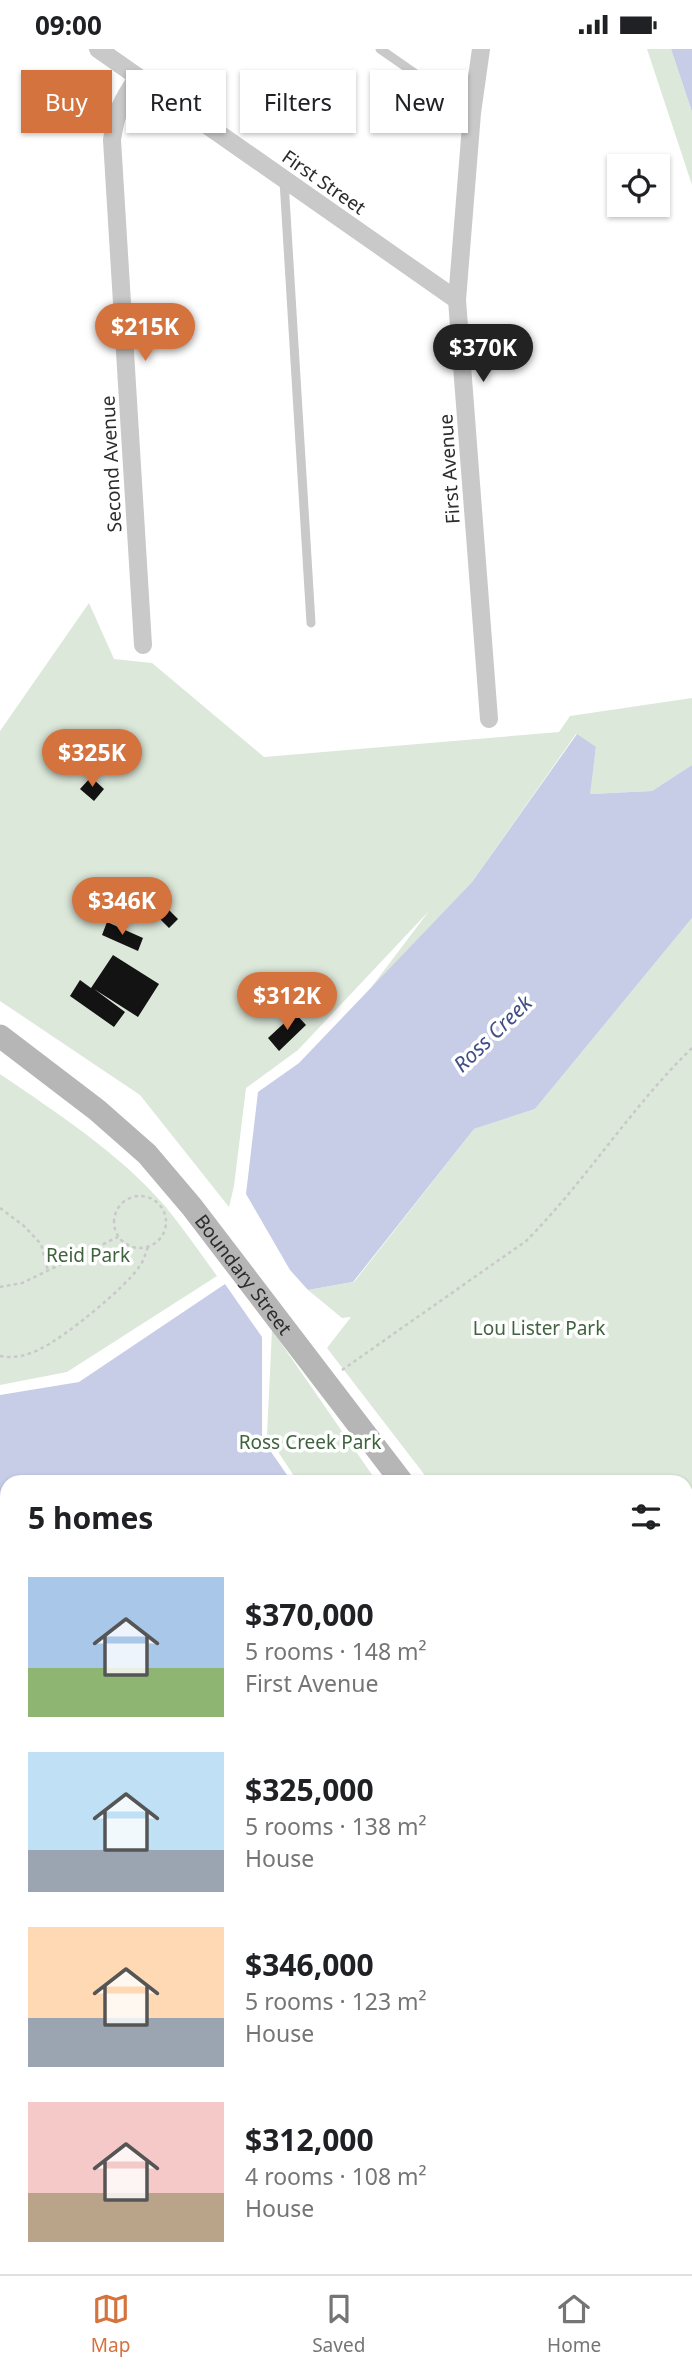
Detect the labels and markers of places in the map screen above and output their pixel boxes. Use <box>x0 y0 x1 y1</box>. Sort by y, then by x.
pin: $215K <box>96 303 194 363</box>
pin: $370K <box>434 325 532 384</box>
pin: $325K <box>43 729 141 789</box>
pin: $346K <box>73 877 171 937</box>
pin: $312K <box>238 972 336 1032</box>

